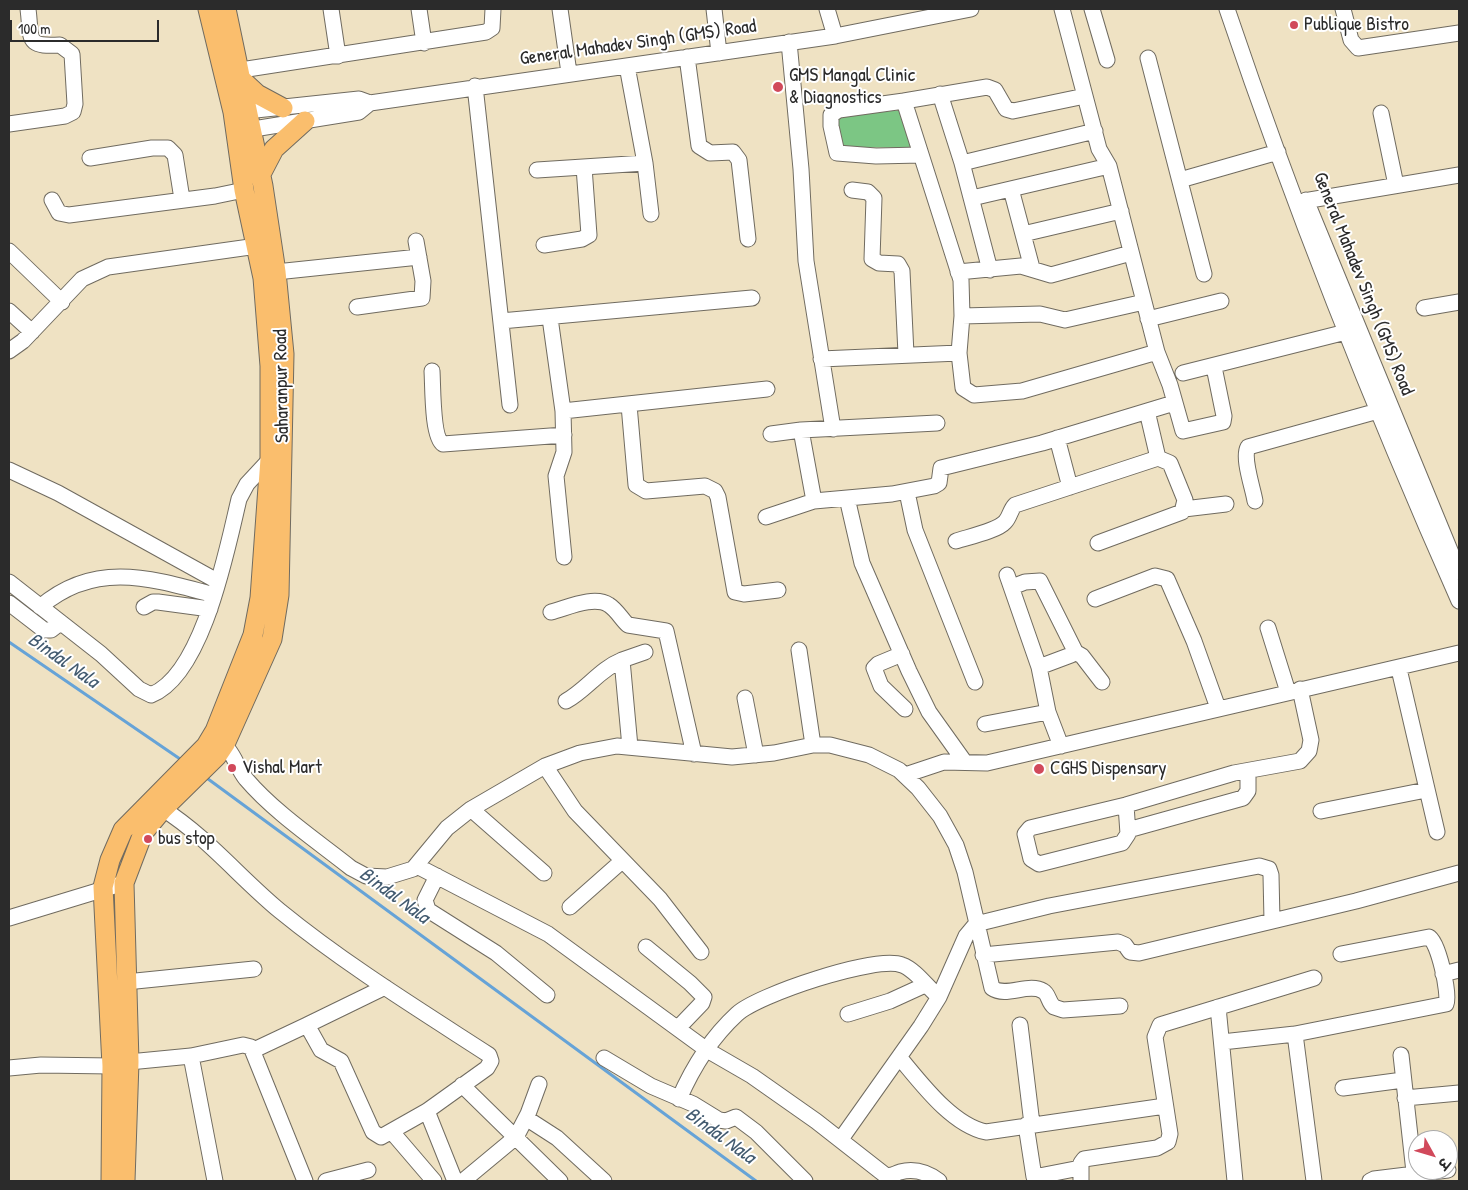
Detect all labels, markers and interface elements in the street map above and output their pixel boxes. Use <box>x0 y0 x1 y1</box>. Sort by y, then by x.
scale bar <box>12 10 161 42</box>
place label: Publique Bistro <box>1304 14 1409 36</box>
street label: General Mahadev Singh (GMS) Road <box>518 15 758 71</box>
text: 100 m <box>18 18 51 39</box>
marker: Publique Bistro <box>1288 19 1300 31</box>
place label: GMS Mangal Clinic & Diagnostics <box>789 65 915 109</box>
marker: GMS Mangal Clinic & Diagnostics <box>771 80 785 94</box>
street label: General Mahadev Singh (GMS) Road <box>1308 169 1418 399</box>
street label: Saharanpur Road <box>270 329 294 443</box>
water label: Bindal Nala <box>23 628 103 694</box>
place label: Vishal Mart <box>242 757 322 779</box>
place label: CGHS Dispensary <box>1050 758 1167 780</box>
marker: Vishal Mart <box>226 762 238 774</box>
marker: CGHS Dispensary <box>1032 762 1046 776</box>
place label: bus stop <box>158 828 215 850</box>
marker: bus stop <box>142 833 154 845</box>
water label: Bindal Nala <box>354 863 434 929</box>
water label: Bindal Nala <box>680 1103 760 1169</box>
north arrow <box>1408 1130 1458 1180</box>
text: उ <box>1434 1155 1455 1174</box>

